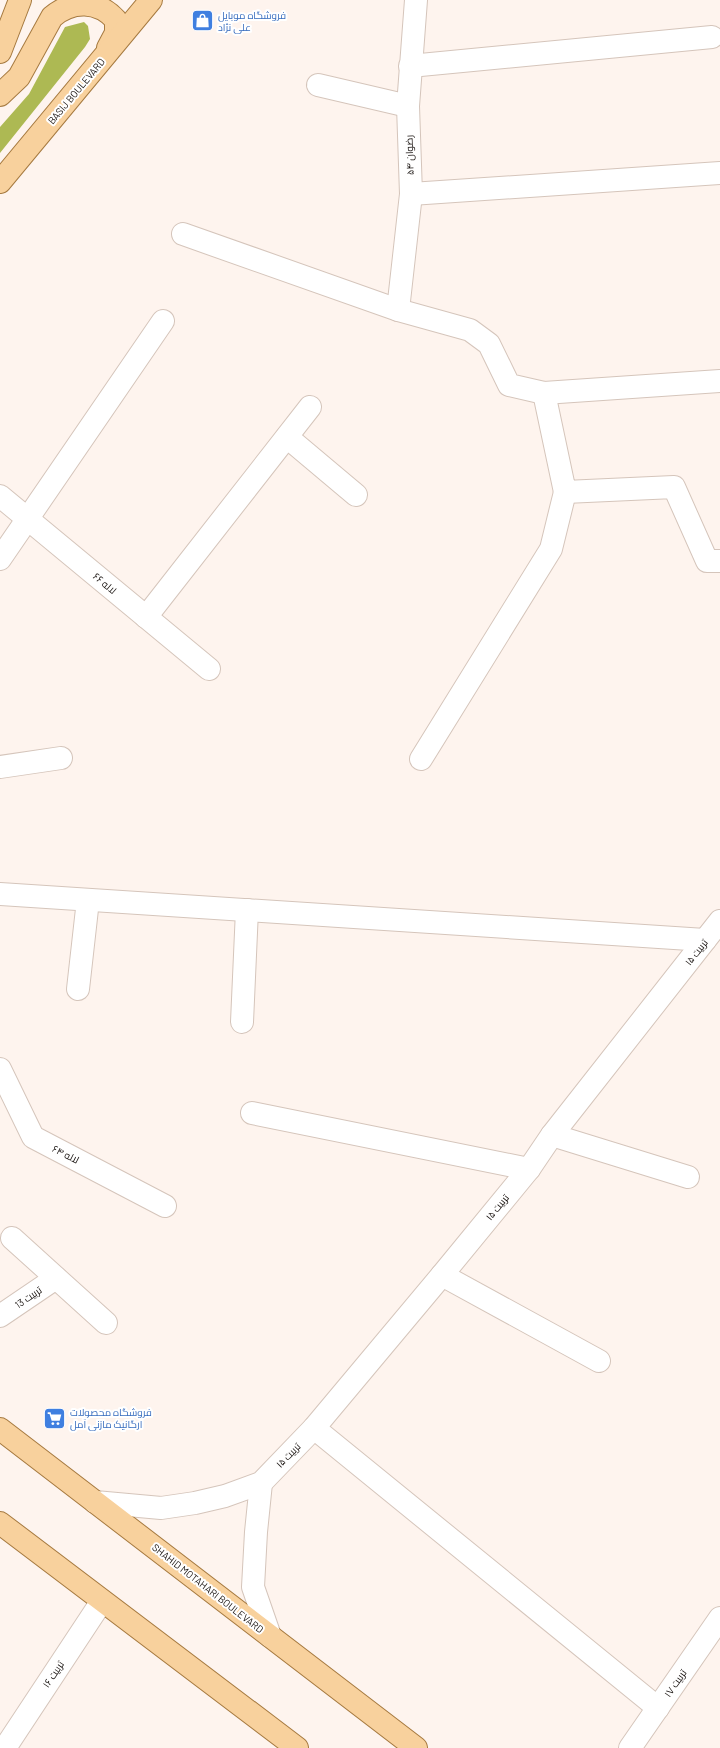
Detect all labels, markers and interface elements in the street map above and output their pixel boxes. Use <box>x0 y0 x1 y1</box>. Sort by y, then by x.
shop icon: فروشگاه موبایل علی نژاد <box>189 8 215 34</box>
place label: فروشگاه موبایل علی نژاد <box>218 9 286 34</box>
street label: BASIJ BOULEVARD <box>45 56 107 126</box>
street label: رضوان ۵۴ <box>402 135 417 175</box>
street label: لاله ۶۶ <box>91 570 119 596</box>
street label: تربیت ۱۵ <box>682 936 710 968</box>
street label: لاله ۶۴ <box>51 1142 81 1166</box>
street label: تربیت ۱۵ <box>483 1191 511 1222</box>
street label: تربیت 13 <box>12 1283 44 1311</box>
supermarket icon: فروشگاه محصولات ارگانیک مازنی آمل <box>42 1405 68 1431</box>
place label: فروشگاه محصولات ارگانیک مازنی آمل <box>70 1406 152 1431</box>
street label: تربیت ۱۵ <box>273 1440 303 1470</box>
street label: SHAHID MOTAHARI BOULEVARD <box>150 1541 266 1635</box>
street label: تربیت ۱۶ <box>40 1658 66 1690</box>
street label: تربیت ۱۷ <box>661 1667 689 1699</box>

